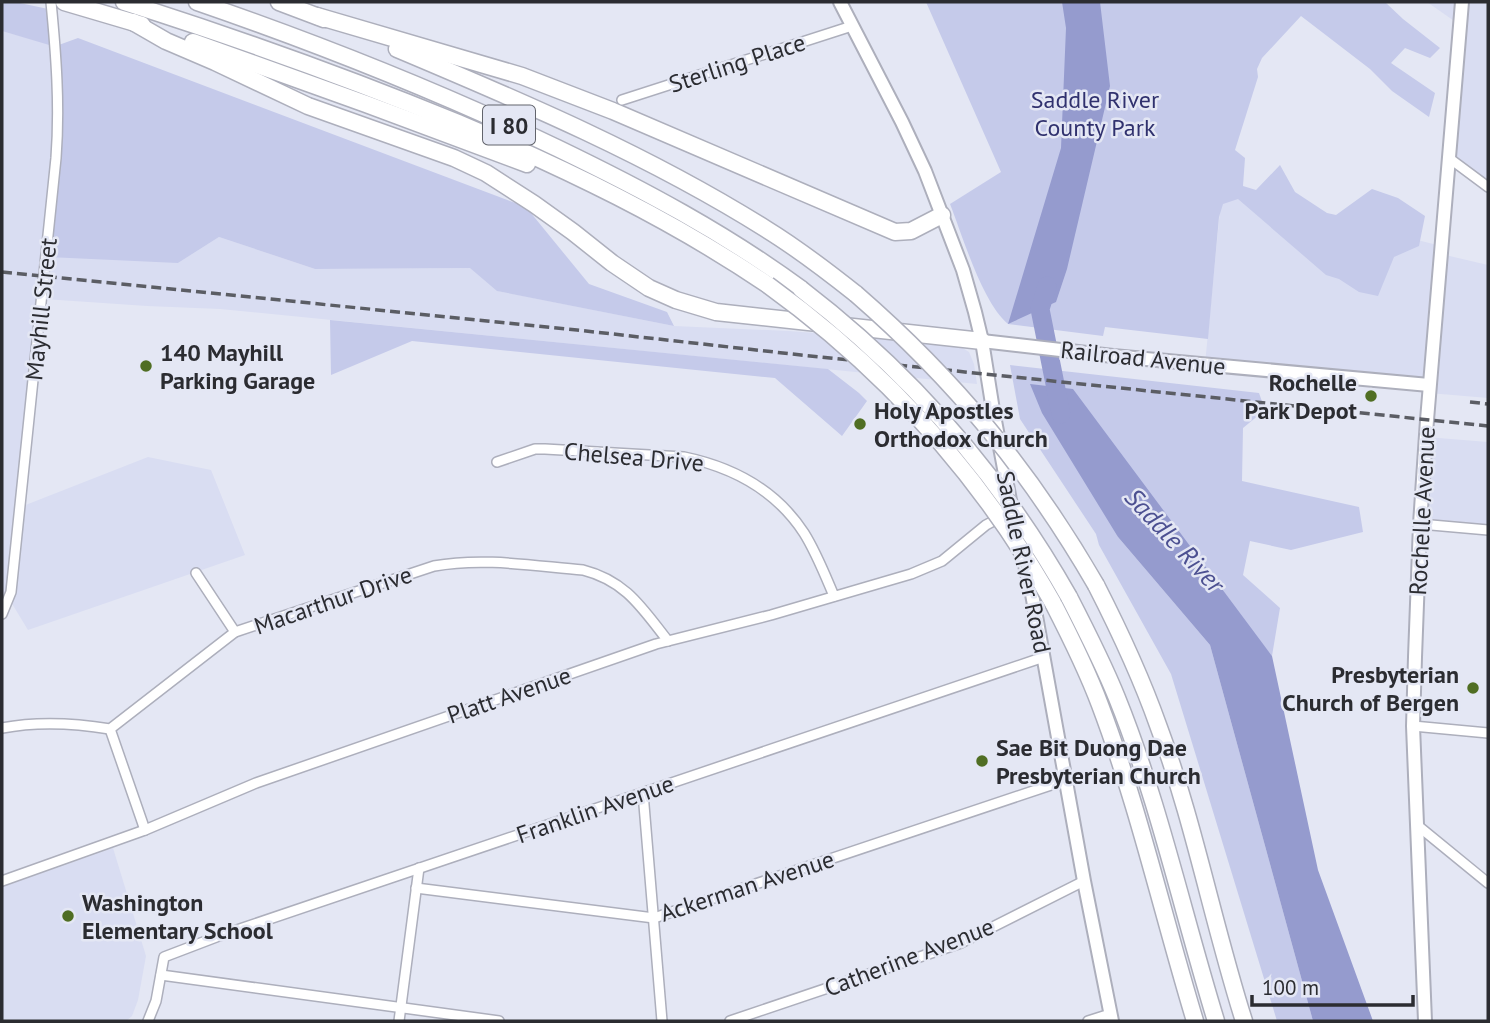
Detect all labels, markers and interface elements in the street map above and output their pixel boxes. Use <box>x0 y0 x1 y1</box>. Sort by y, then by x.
street label: Sterling Place <box>665 26 809 100</box>
park label: Saddle River County Park <box>1031 84 1159 143</box>
road number: I 80 <box>483 106 535 144</box>
street label: Mayhill Street <box>18 236 64 382</box>
street label: Railroad Avenue <box>1059 334 1227 382</box>
place label: 140 Mayhill Parking Garage <box>160 337 315 396</box>
marker: 140 Mayhill Parking Garage <box>138 358 154 374</box>
place label: Rochelle Park Depot <box>1245 367 1358 426</box>
marker: Rochelle Park Depot <box>1363 388 1379 404</box>
place label: Holy Apostles Orthodox Church <box>874 395 1048 454</box>
marker: Holy Apostles Orthodox Church <box>852 416 868 432</box>
street label: Rochelle Avenue <box>1402 426 1442 596</box>
street label: Chelsea Drive <box>563 435 705 479</box>
street label: Saddle River Road <box>990 468 1058 656</box>
water label: Saddle River <box>1118 481 1233 600</box>
street label: Macarthur Drive <box>250 558 416 642</box>
street label: Platt Avenue <box>443 659 575 731</box>
place label: Presbyterian Church of Bergen <box>1282 659 1459 718</box>
marker: Presbyterian Church of Bergen <box>1465 680 1481 696</box>
place label: Sae Bit Duong Dae Presbyterian Church <box>996 732 1201 791</box>
marker: Sae Bit Duong Dae Presbyterian Church <box>974 753 990 769</box>
street label: Franklin Avenue <box>512 768 678 850</box>
street label: Ackerman Avenue <box>656 843 838 929</box>
place label: Washington Elementary School <box>82 887 274 946</box>
marker: Washington Elementary School <box>60 908 76 924</box>
street label: Catherine Avenue <box>820 910 998 1004</box>
scale bar <box>1252 964 1413 1008</box>
text: 100 m <box>1262 974 1319 1001</box>

